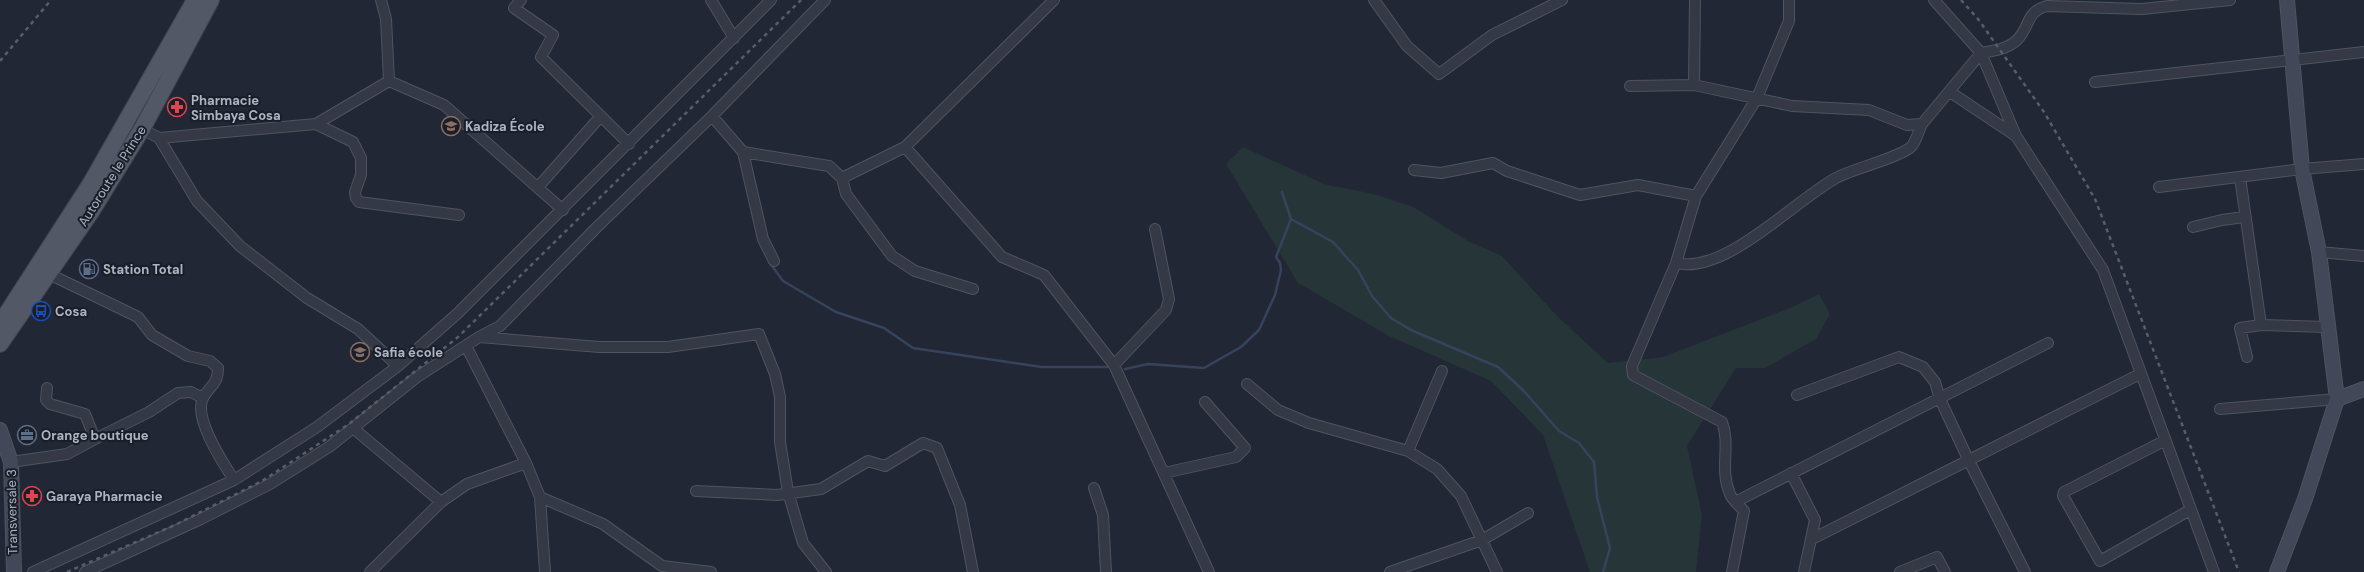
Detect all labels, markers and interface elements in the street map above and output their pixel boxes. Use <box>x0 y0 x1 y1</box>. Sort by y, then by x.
place label: Pharmacie Simbaya Cosa <box>191 92 281 124</box>
pharmacy icon: Pharmacie Simbaya Cosa <box>166 96 188 118</box>
school or university icon: Kadiza École <box>440 115 462 137</box>
place label: Kadiza École <box>465 117 545 135</box>
street label: Autoroute le Prince <box>74 123 150 229</box>
fuel station icon: Station Total <box>78 258 100 280</box>
place label: Station Total <box>103 261 183 278</box>
bus stop icon: Cosa <box>30 300 52 322</box>
place label: Cosa <box>55 303 87 320</box>
school or university icon: Safia école <box>349 341 371 363</box>
place label: Safia école <box>374 344 443 361</box>
office icon: Orange boutique <box>16 424 38 446</box>
place label: Orange boutique <box>41 427 149 444</box>
street label: Transversale 3 <box>3 469 21 555</box>
pharmacy icon: Garaya Pharmacie <box>21 485 43 507</box>
place label: Garaya Pharmacie <box>46 488 163 505</box>

